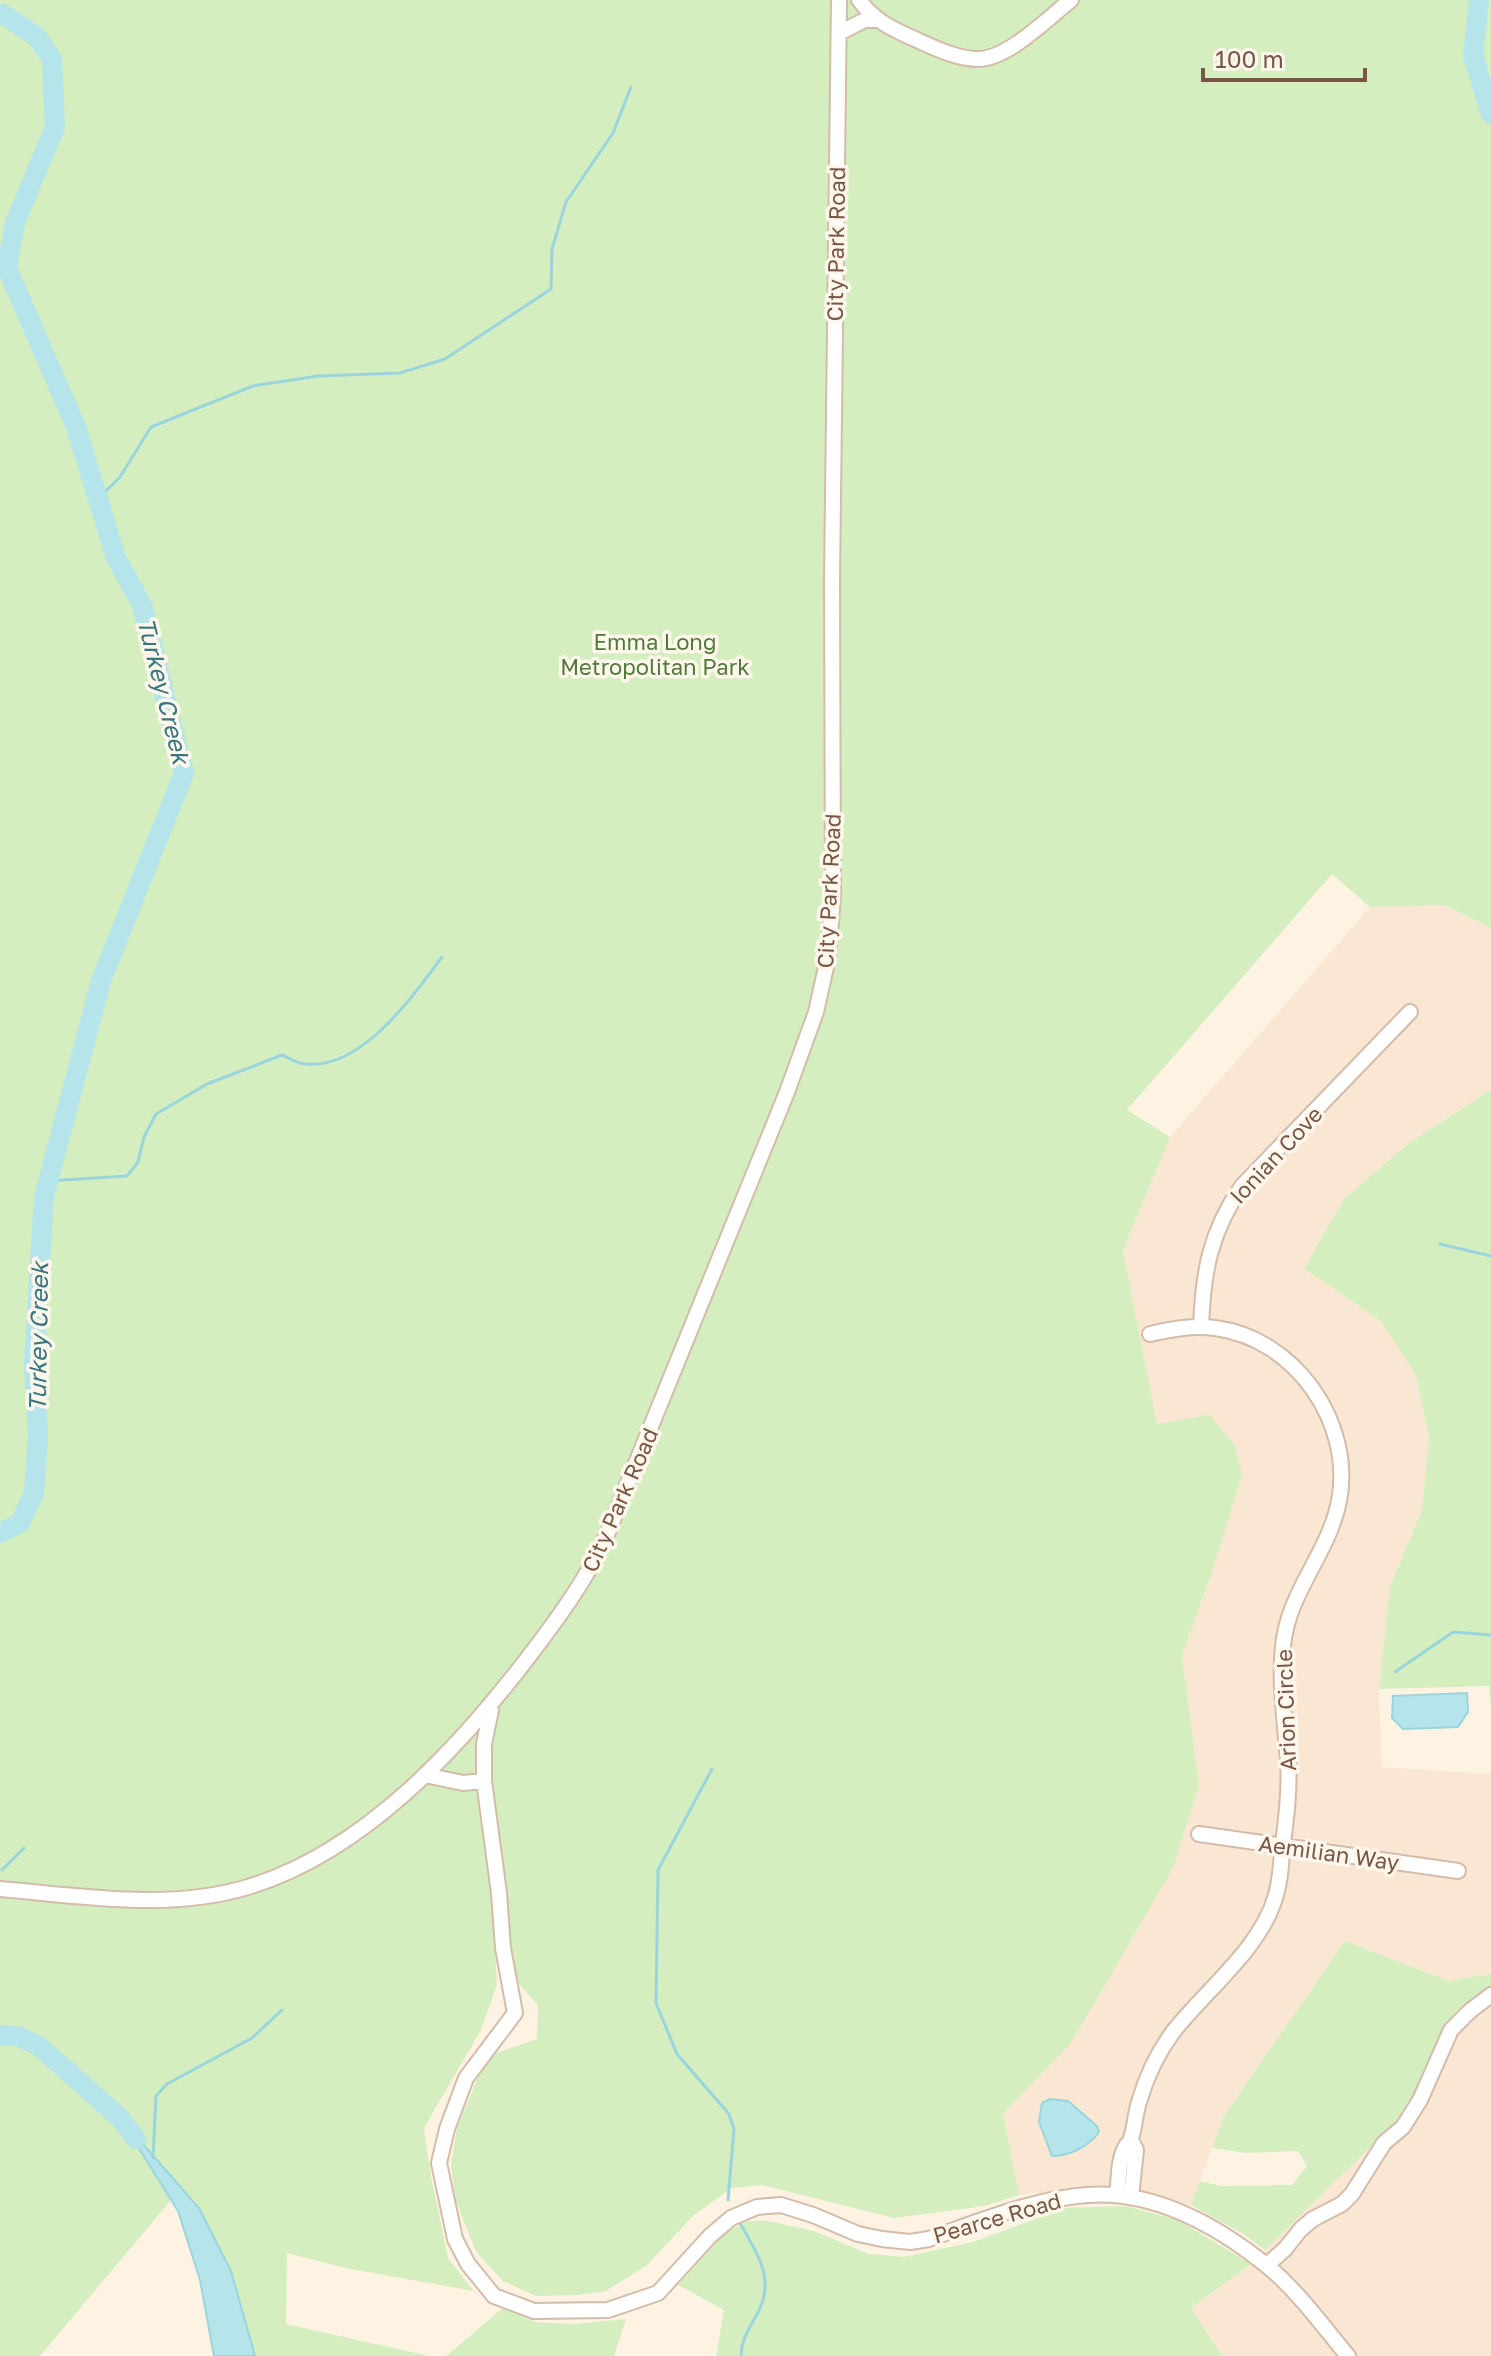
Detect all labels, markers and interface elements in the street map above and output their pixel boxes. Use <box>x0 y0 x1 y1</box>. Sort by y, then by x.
scale bar <box>1203 32 1365 82</box>
text: 100 m <box>1215 44 1284 73</box>
street label: City Park Road <box>821 166 850 322</box>
water label: Turkey Creek <box>131 615 197 769</box>
park label: Emma Long Metropolitan Park <box>560 628 750 680</box>
street label: City Park Road <box>811 813 846 969</box>
street label: Ionian Cove <box>1224 1100 1328 1209</box>
water label: Turkey Creek <box>22 1260 54 1412</box>
street label: City Park Road <box>576 1424 663 1576</box>
street label: Arion Circle <box>1270 1648 1301 1772</box>
street label: Aemilian Way <box>1257 1829 1401 1876</box>
street label: Pearce Road <box>930 2186 1064 2249</box>

